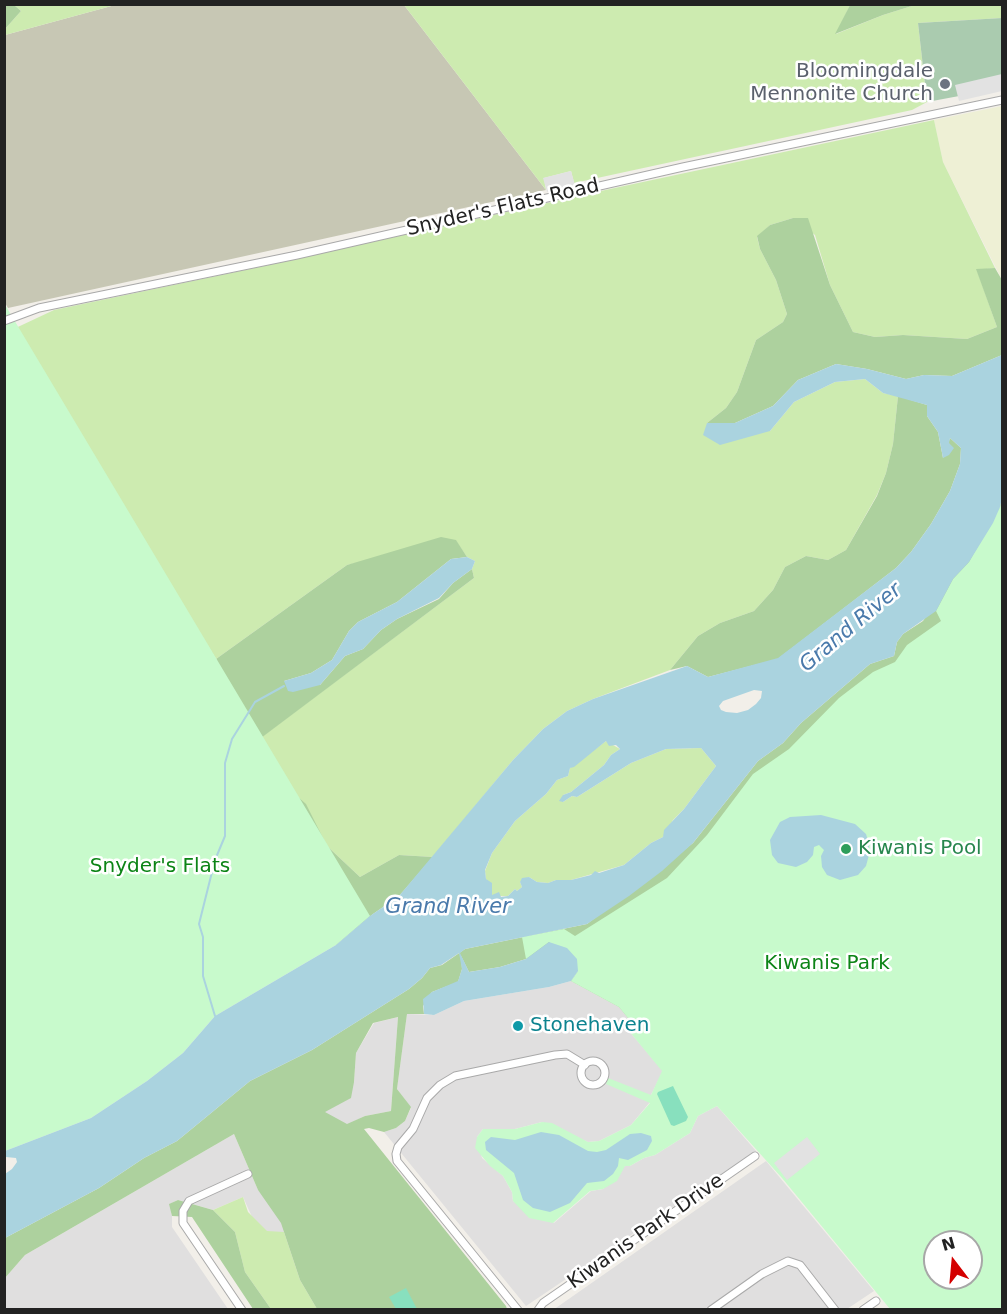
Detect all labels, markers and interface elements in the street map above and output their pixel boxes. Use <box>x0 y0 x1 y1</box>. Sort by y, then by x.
place label: Bloomingdale Mennonite Church <box>750 60 933 107</box>
marker: Bloomingdale Mennonite Church <box>938 77 952 91</box>
street label: Snyder's Flats Road <box>404 174 602 242</box>
water label: Grand River <box>795 578 907 678</box>
place label: Kiwanis Pool <box>858 837 982 861</box>
marker: Kiwanis Pool <box>839 842 853 856</box>
park label: Snyder's Flats <box>90 855 230 879</box>
water label: Grand River <box>385 895 511 921</box>
park label: Kiwanis Park <box>764 952 890 976</box>
place label: Stonehaven <box>530 1014 650 1038</box>
marker: Stonehaven <box>511 1019 525 1033</box>
street label: Kiwanis Park Drive <box>563 1169 729 1295</box>
north arrow <box>923 1230 983 1290</box>
text: N <box>939 1233 957 1255</box>

